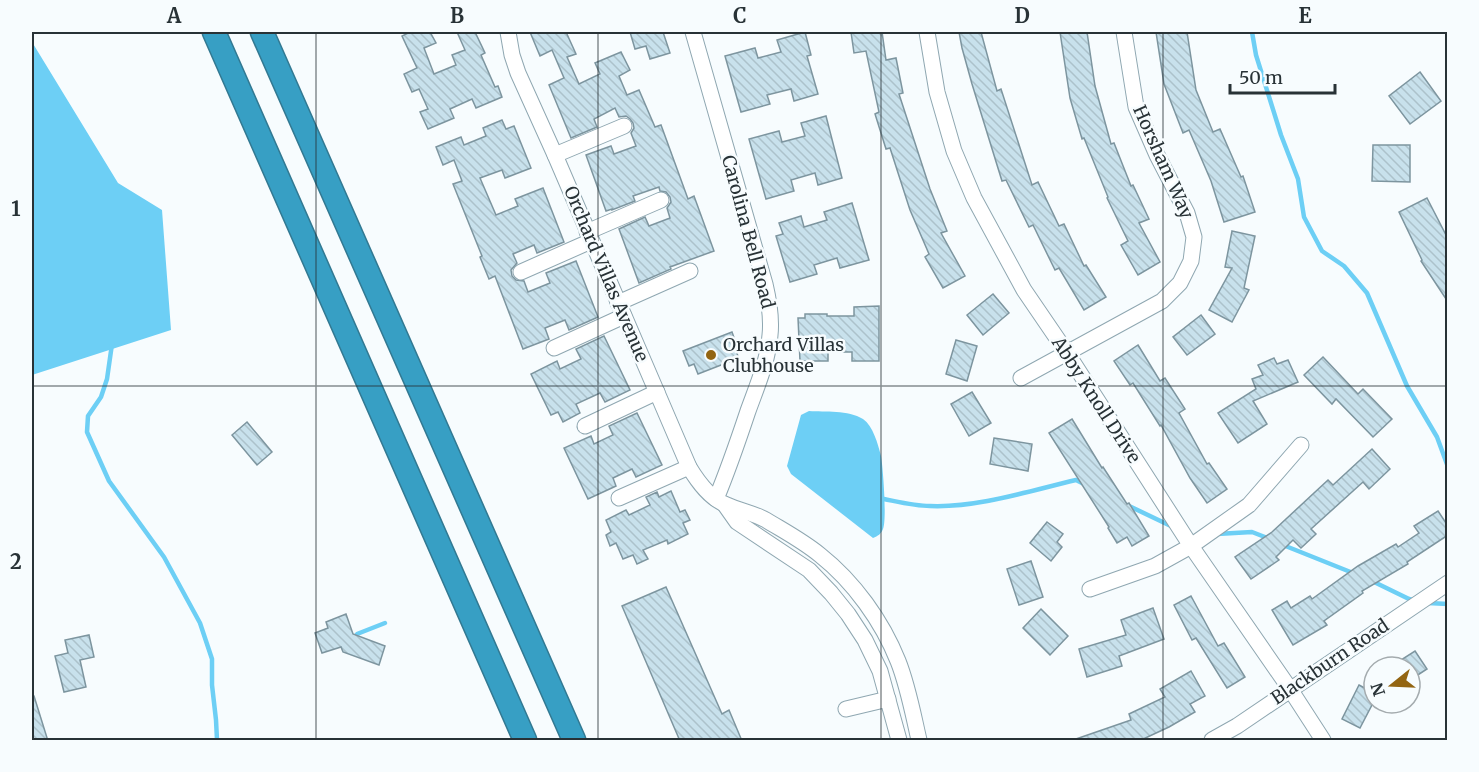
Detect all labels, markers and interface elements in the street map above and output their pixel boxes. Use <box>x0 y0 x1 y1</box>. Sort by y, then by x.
text: A <box>166 3 182 28</box>
text: B <box>450 3 464 28</box>
text: C <box>733 3 747 28</box>
text: D <box>1014 3 1030 28</box>
text: E <box>1298 3 1312 28</box>
scale bar <box>1230 57 1335 95</box>
text: 50 m <box>1239 66 1283 89</box>
street label: Horsham Way <box>1128 102 1199 223</box>
street label: Carolina Bell Road <box>717 153 780 311</box>
street label: Orchard Villas Avenue <box>559 183 654 365</box>
text: 1 <box>11 196 21 221</box>
street label: Abby Knoll Drive <box>1046 331 1146 467</box>
place label: Orchard Villas Clubhouse <box>723 333 844 377</box>
marker: Orchard Villas Clubhouse <box>704 348 718 362</box>
text: 2 <box>10 549 22 574</box>
street label: Blackburn Road <box>1266 614 1393 710</box>
north arrow <box>1362 655 1422 715</box>
text: N <box>1366 680 1389 699</box>

